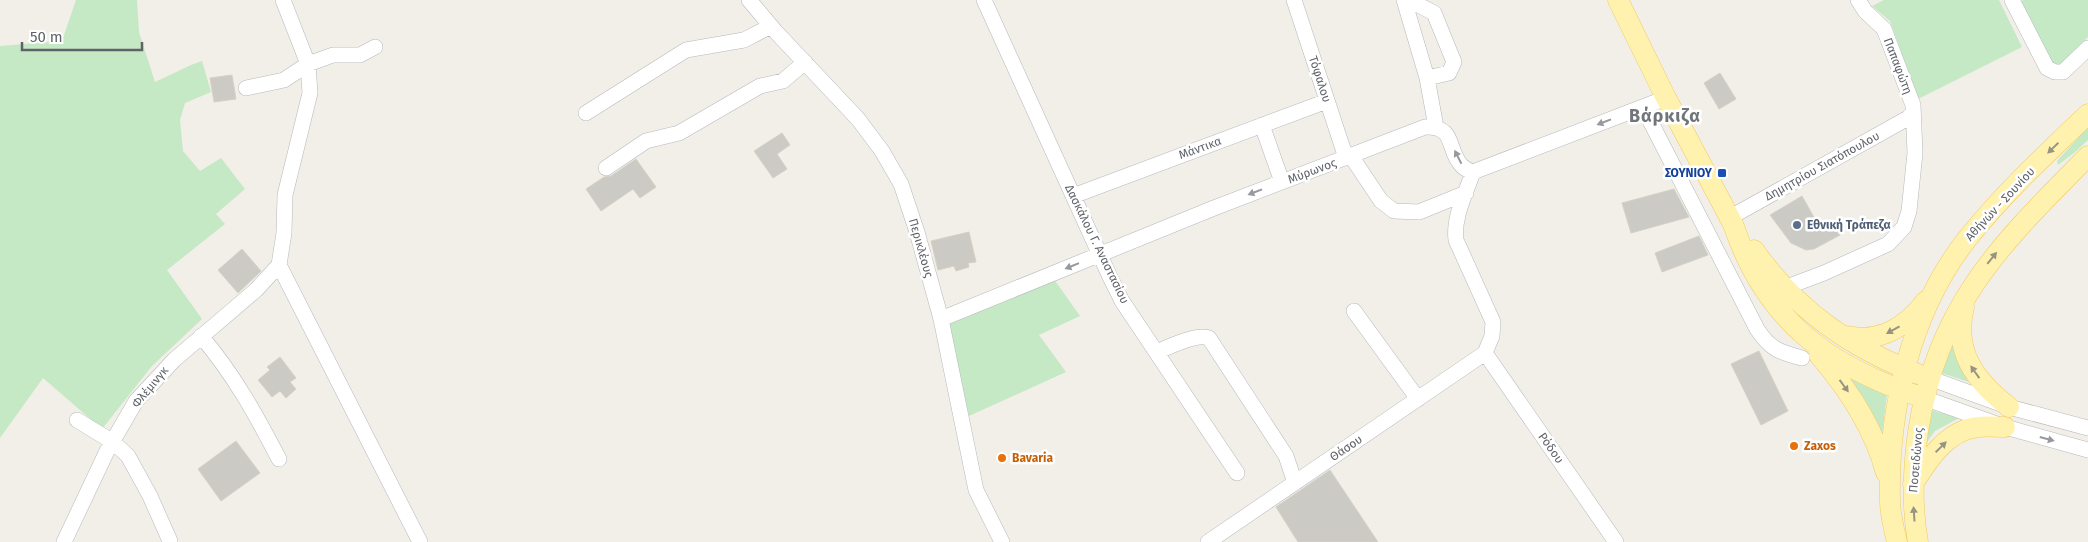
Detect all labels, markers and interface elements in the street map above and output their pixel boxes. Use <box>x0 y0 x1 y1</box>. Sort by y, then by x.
scale bar <box>22 20 142 52</box>
text: 50 m <box>30 28 63 46</box>
street label: Παπαφώτη <box>1881 36 1915 96</box>
street label: Τόφαλου <box>1306 54 1334 104</box>
district label: Βάρκιζα <box>1629 105 1701 127</box>
one-way arrow <box>1596 118 1611 126</box>
street label: Δημητρίου Σιατόπουλου <box>1762 128 1882 203</box>
street label: Μάντικα <box>1177 134 1223 162</box>
one-way arrow <box>2047 142 2059 154</box>
one-way arrow <box>1453 151 1462 164</box>
street label: Μύρωνος <box>1286 155 1339 187</box>
street label: Αθήνών - Σουνίου <box>1962 164 2038 244</box>
place label: ΣΟΥΝΙΟΥ <box>1665 166 1713 180</box>
marker: ΣΟΥΝΙΟΥ <box>1716 167 1728 179</box>
street label: Δασκάλου Γ. Αναστασίου <box>1062 182 1132 306</box>
one-way arrow <box>1247 188 1262 196</box>
street label: Περικλέους <box>906 217 936 280</box>
place label: Εθνική Τράπεζα <box>1807 217 1891 232</box>
marker: Εθνική Τράπεζα <box>1791 219 1803 231</box>
one-way arrow <box>1986 252 1997 265</box>
one-way arrow <box>1064 263 1079 270</box>
one-way arrow <box>1885 326 1900 334</box>
street label: Φλέμινγκ <box>129 363 172 410</box>
one-way arrow <box>1970 365 1980 379</box>
one-way arrow <box>1839 379 1849 393</box>
street label: Ποσειδώνος <box>1906 426 1926 493</box>
street label: Ρόδου <box>1535 430 1567 466</box>
street label: Θάσου <box>1327 432 1365 464</box>
one-way arrow <box>2039 435 2054 443</box>
place label: Zaxos <box>1804 439 1836 453</box>
marker: Zaxos <box>1788 440 1800 452</box>
one-way arrow <box>1935 441 1947 453</box>
place label: Bavaria <box>1012 451 1053 465</box>
marker: Bavaria <box>996 452 1008 464</box>
one-way arrow <box>1910 506 1918 522</box>

